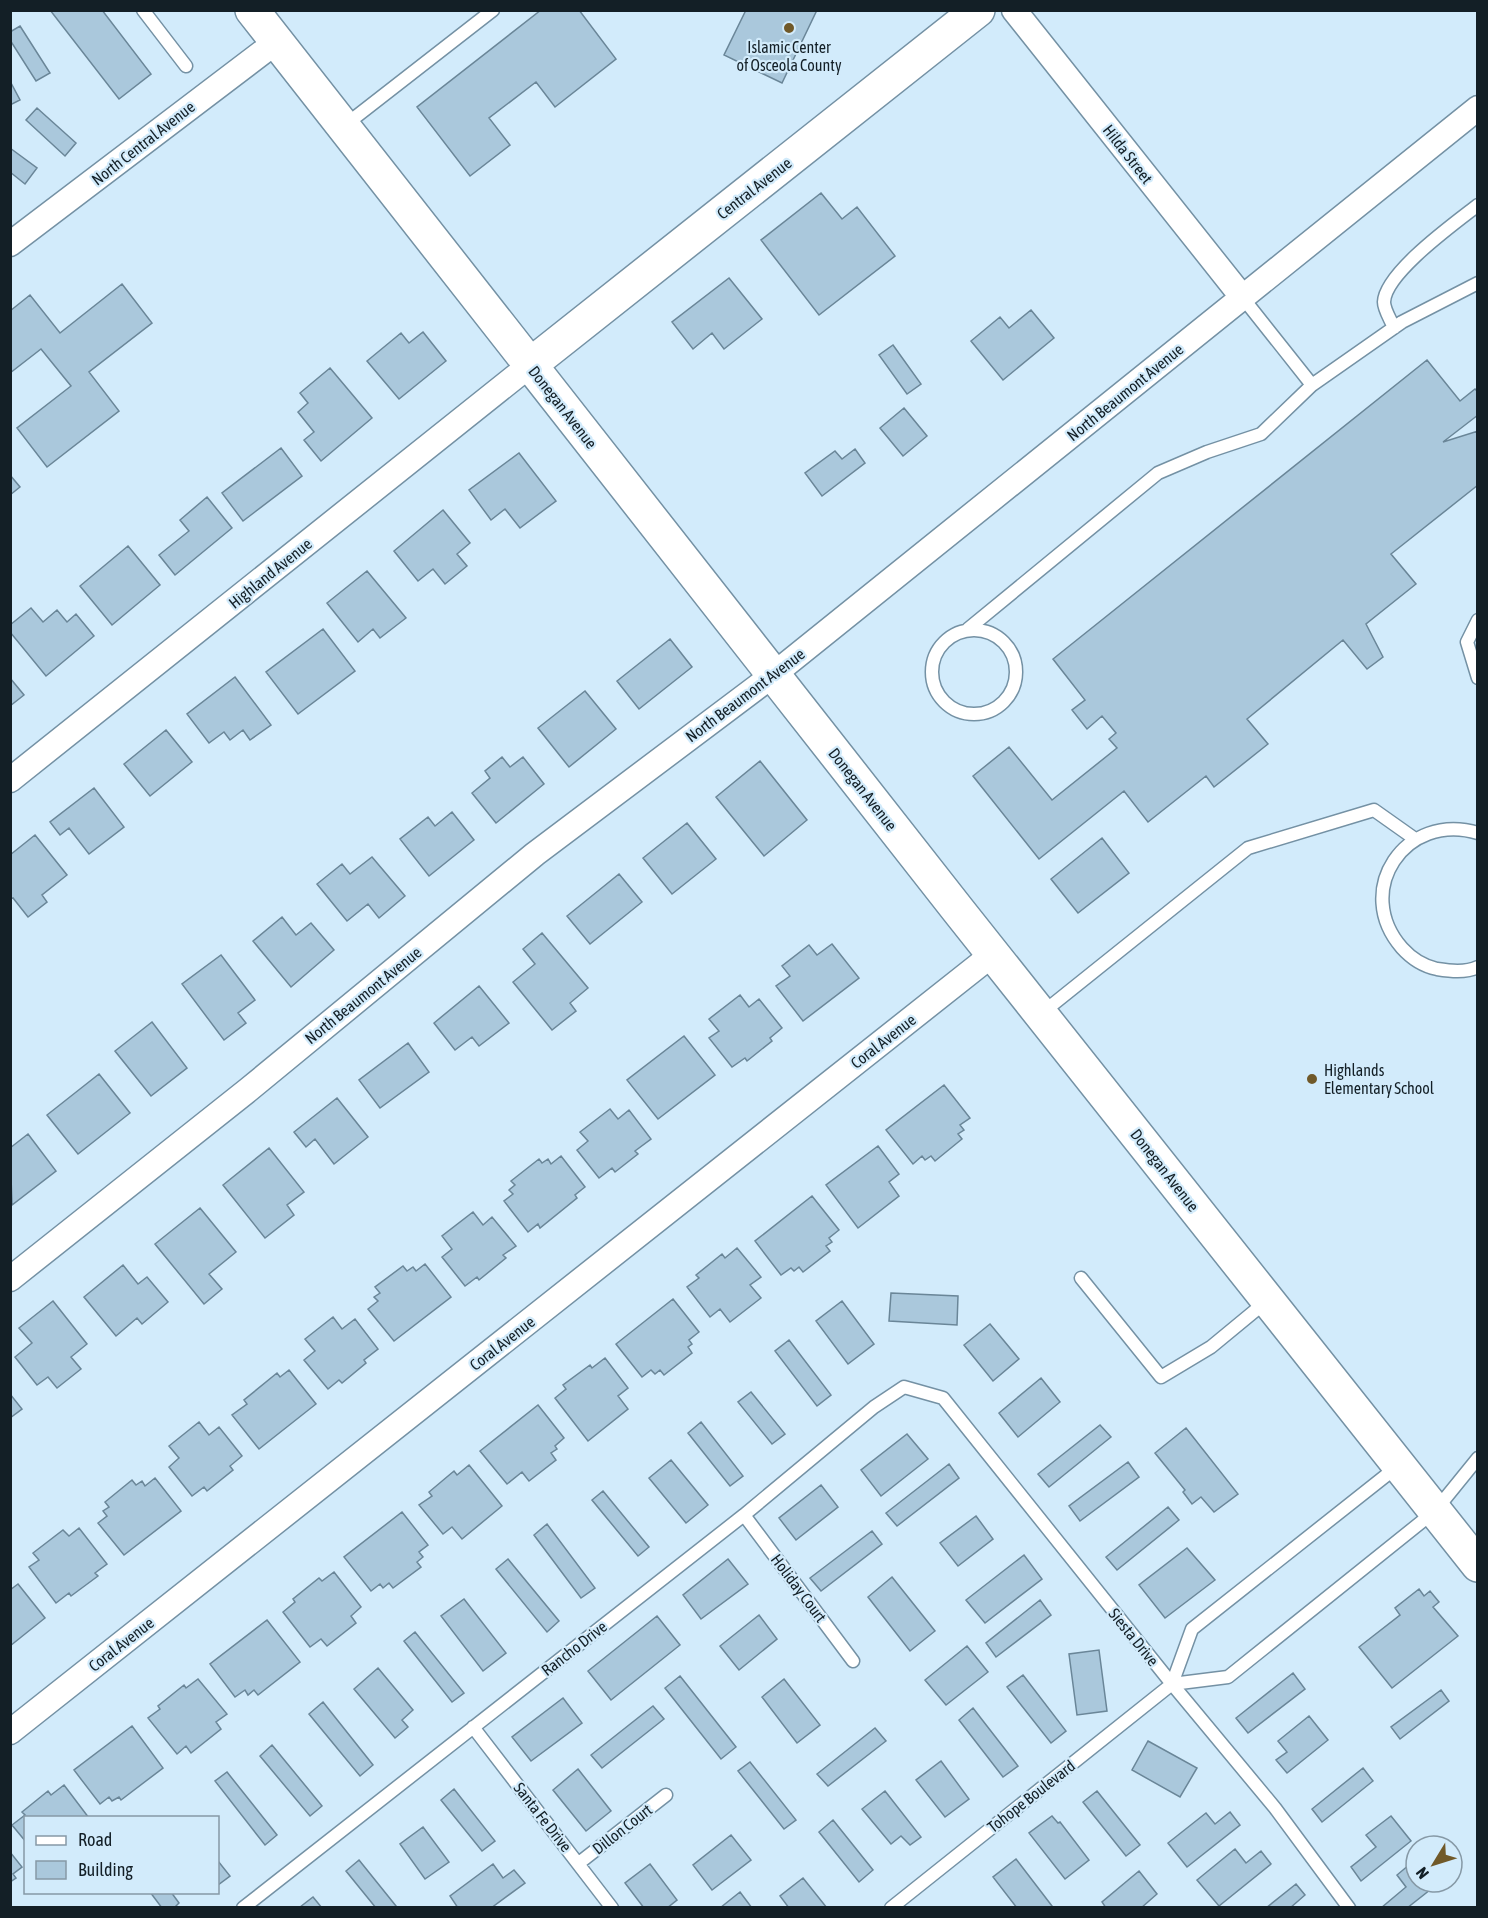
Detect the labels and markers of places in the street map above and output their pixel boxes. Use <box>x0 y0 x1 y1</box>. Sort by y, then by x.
marker: Islamic Center of Osceola County <box>782 21 796 35</box>
place label: Islamic Center of Osceola County <box>736 38 842 75</box>
place label: Highlands Elementary School <box>1324 1061 1435 1098</box>
marker: Highlands Elementary School <box>1305 1072 1319 1086</box>

